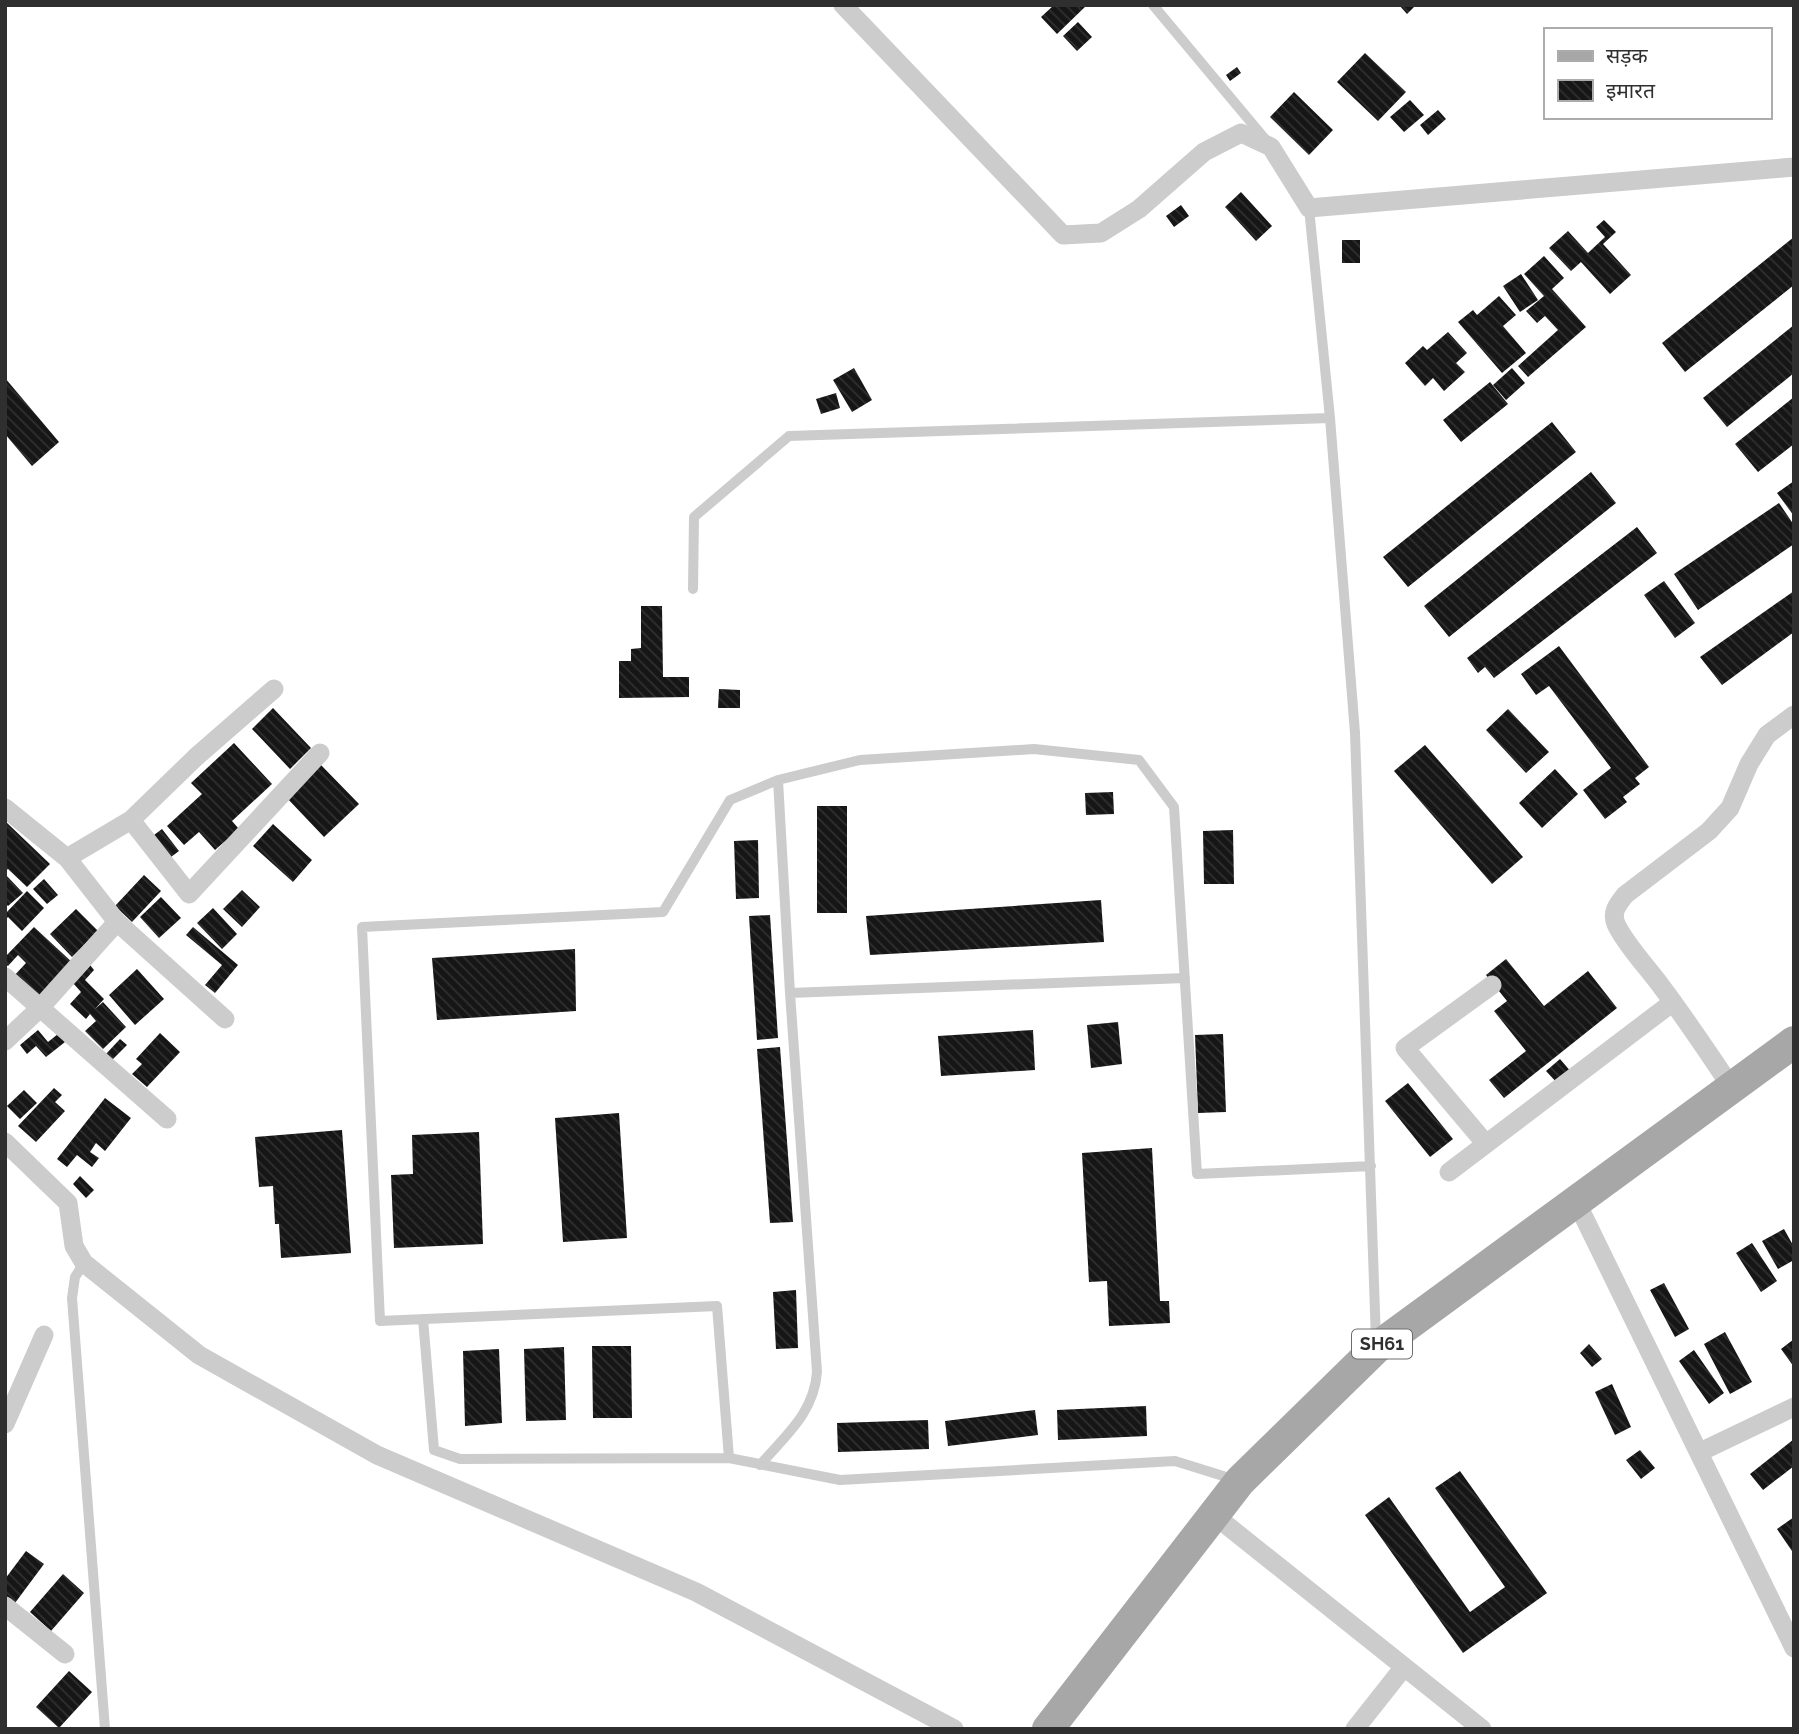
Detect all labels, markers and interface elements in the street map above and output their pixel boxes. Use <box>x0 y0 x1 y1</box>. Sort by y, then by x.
legend <box>1544 28 1771 119</box>
text: सड़क <box>1606 43 1648 68</box>
text: इमारत <box>1606 78 1656 103</box>
road number: SH61 <box>1352 1330 1412 1358</box>

